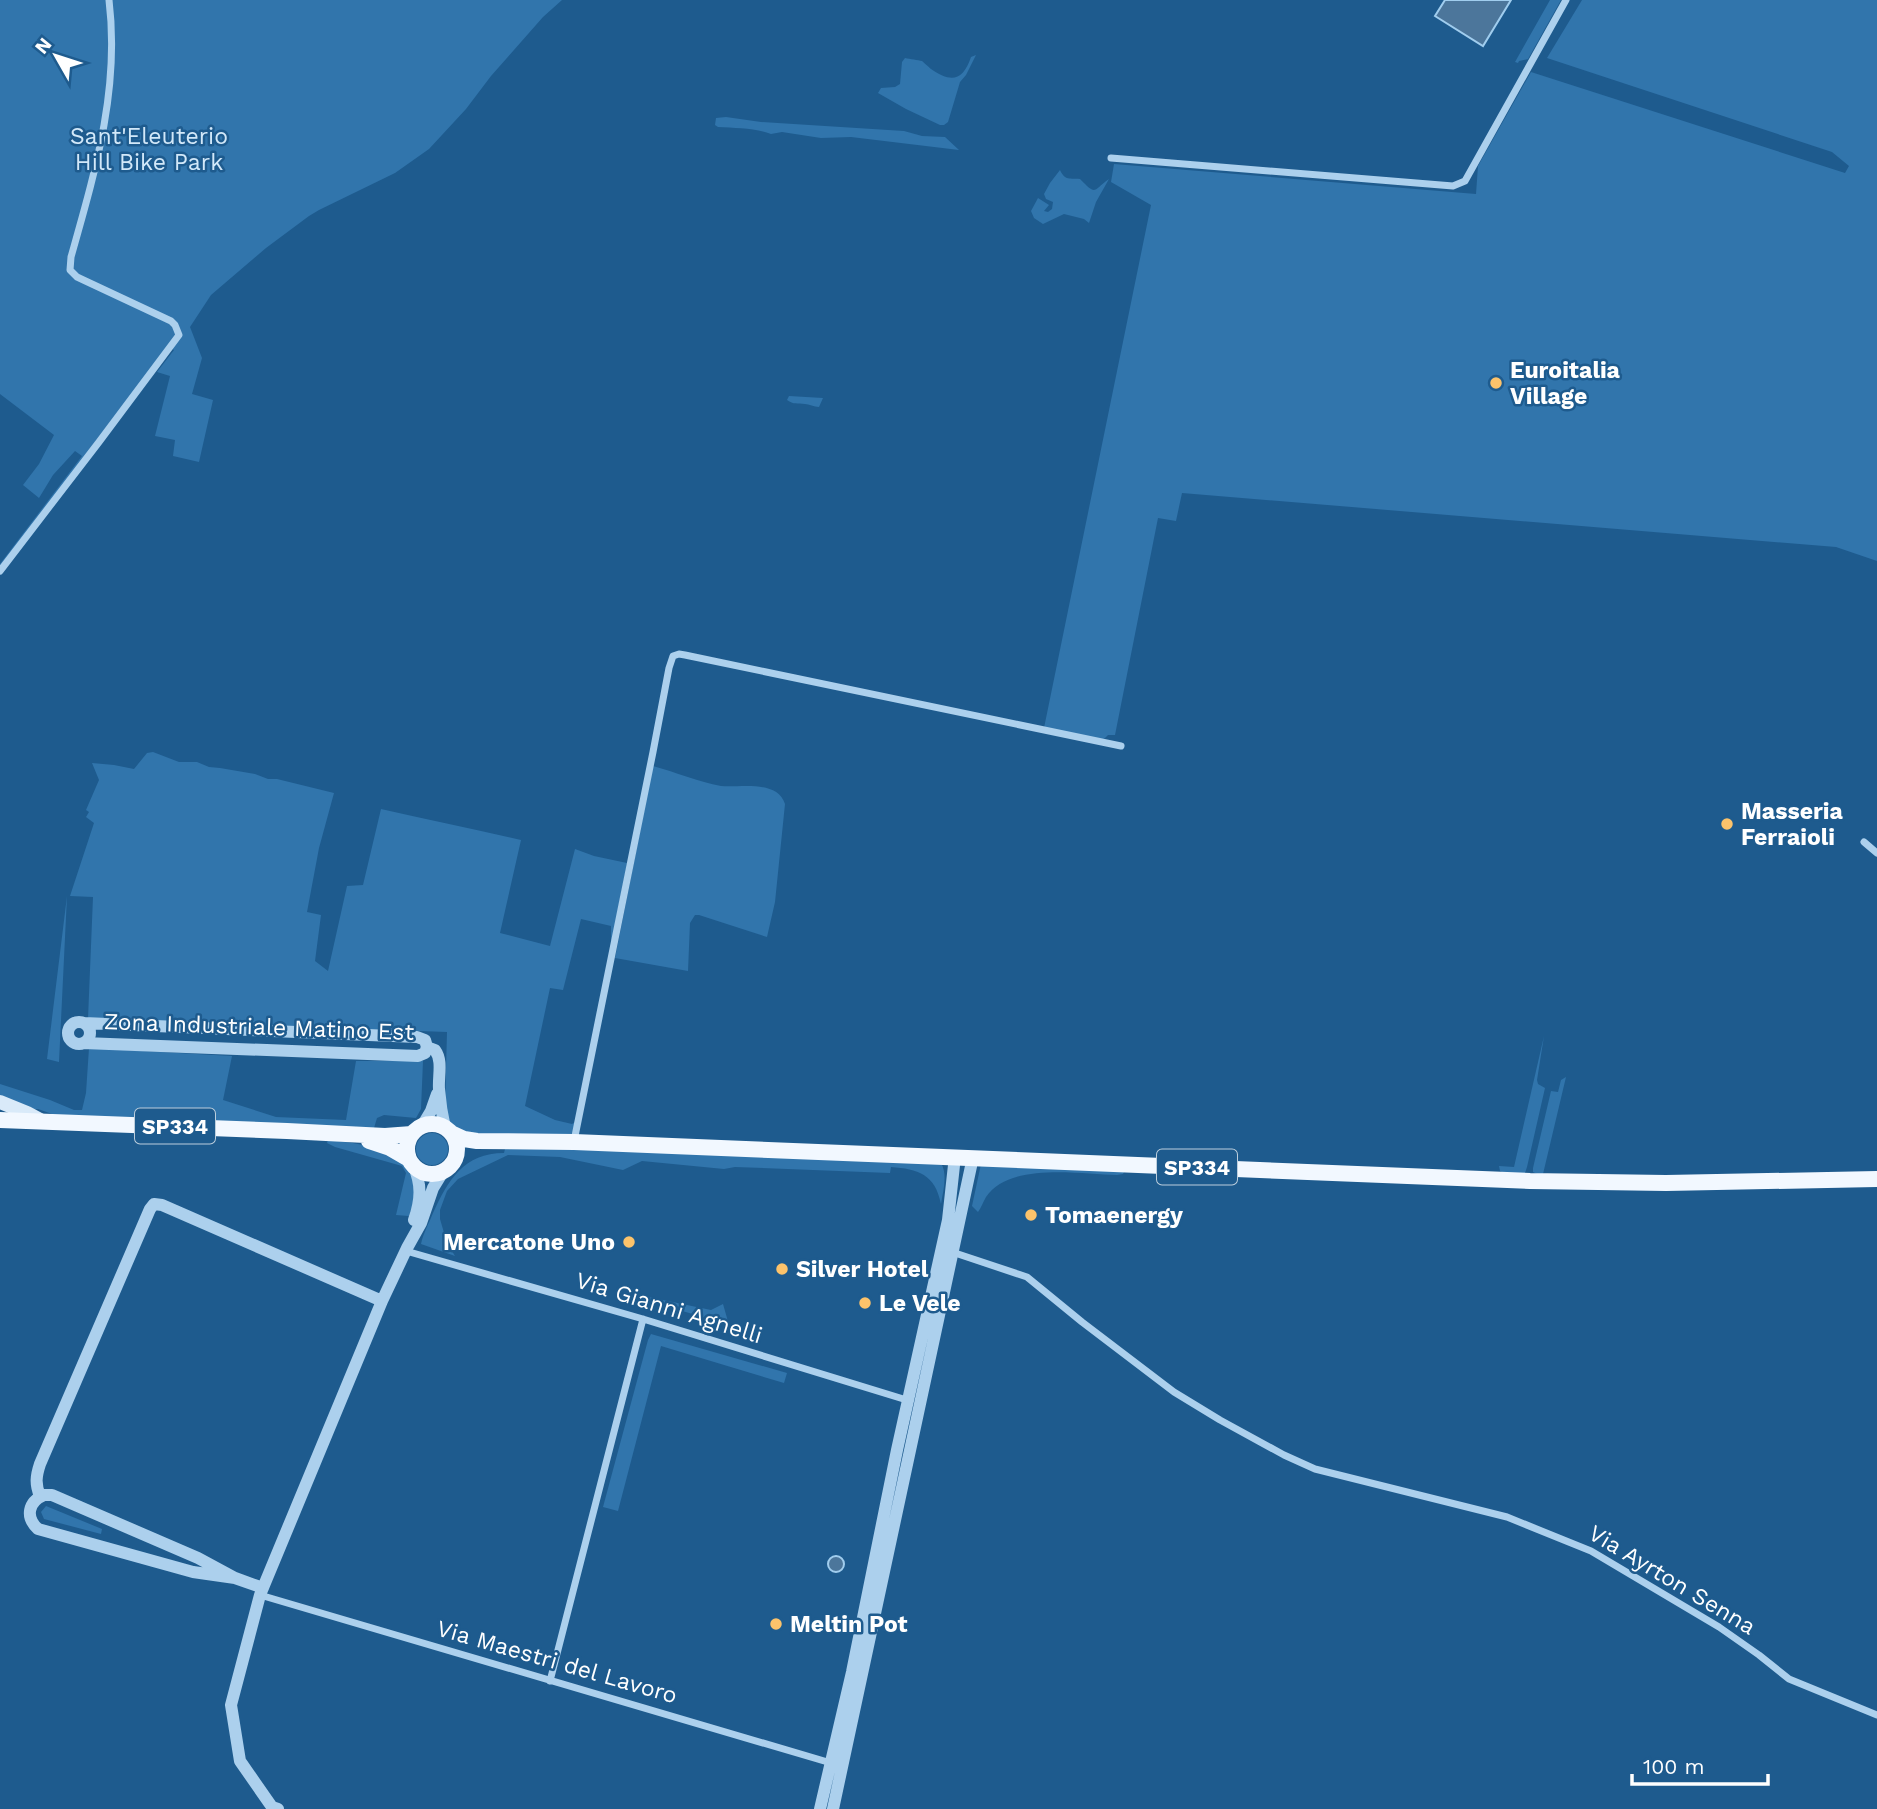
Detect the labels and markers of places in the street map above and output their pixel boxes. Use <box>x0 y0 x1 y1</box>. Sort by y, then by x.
place label: Euroitalia Village <box>1510 357 1621 410</box>
marker: Euroitalia Village <box>1488 375 1504 391</box>
place label: Masseria Ferraioli <box>1741 798 1844 851</box>
marker: Masseria Ferraioli <box>1719 816 1735 832</box>
place label: Tomaenergy <box>1045 1202 1183 1229</box>
marker: Tomaenergy <box>1023 1207 1039 1223</box>
place label: Mercatone Uno <box>443 1229 615 1256</box>
marker: Mercatone Uno <box>621 1234 637 1250</box>
place label: Silver Hotel <box>796 1256 929 1283</box>
marker: Silver Hotel <box>774 1261 790 1277</box>
place label: Le Vele <box>879 1290 960 1317</box>
marker: Le Vele <box>857 1295 873 1311</box>
place label: Meltin Pot <box>790 1611 908 1638</box>
marker: Meltin Pot <box>768 1616 784 1632</box>

